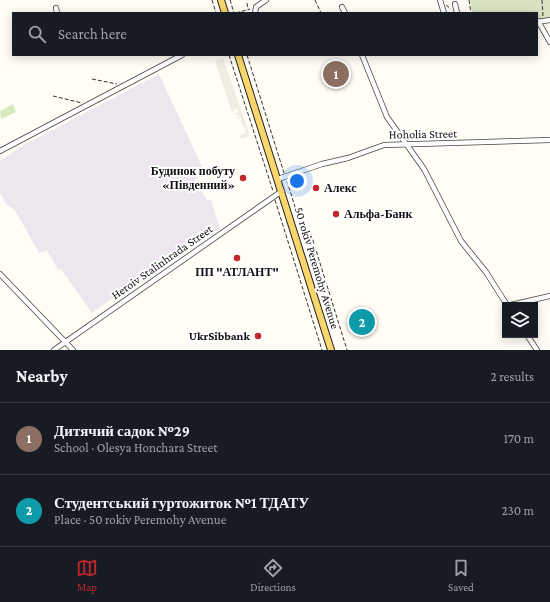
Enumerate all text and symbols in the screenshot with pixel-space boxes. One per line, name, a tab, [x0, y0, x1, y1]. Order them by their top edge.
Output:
search box	[12, 12, 538, 56]
icon: search	[26, 23, 48, 45]
text: Search here	[58, 26, 127, 42]
pin: 1	[323, 59, 349, 89]
street label: Hoholia Street	[389, 126, 458, 142]
place label: Будинок побуту «Південний»	[151, 164, 235, 192]
your location	[287, 171, 307, 191]
marker: Будинок побуту «Південний»	[238, 173, 248, 183]
place label: Алекс	[324, 181, 357, 195]
marker: Алекс	[311, 183, 321, 193]
street label: 50 rokiv Peremohy Avenue	[292, 205, 342, 331]
place label: Альфа-Банк	[344, 207, 412, 221]
marker: Альфа-Банк	[331, 209, 341, 219]
street label: Heroiv Stalinhrada Street	[109, 221, 216, 302]
marker: ПП "АТЛАНТ"	[232, 253, 242, 263]
place label: ПП "АТЛАНТ"	[195, 265, 279, 279]
map controls	[502, 302, 538, 338]
button: layers	[502, 302, 538, 338]
pin: 2	[349, 307, 375, 337]
place label: UkrSibbank	[189, 329, 250, 343]
marker: UkrSibbank	[253, 331, 263, 341]
text: Nearby	[16, 367, 68, 386]
text: 2 results	[491, 369, 534, 384]
text: Дитячий садок №29	[54, 423, 190, 439]
text: 1	[27, 431, 31, 446]
text: 170 m	[504, 431, 534, 446]
text: School · Olesya Honchara Street	[54, 440, 218, 455]
text: Студентський гуртожиток №1 ТДАТУ	[54, 495, 309, 511]
text: 2	[26, 503, 32, 518]
text: 230 m	[501, 503, 534, 518]
text: Place · 50 rokiv Peremohy Avenue	[54, 512, 226, 527]
tab: Map	[76, 557, 98, 593]
tab: Directions	[250, 557, 296, 593]
tab: Saved	[448, 557, 474, 593]

